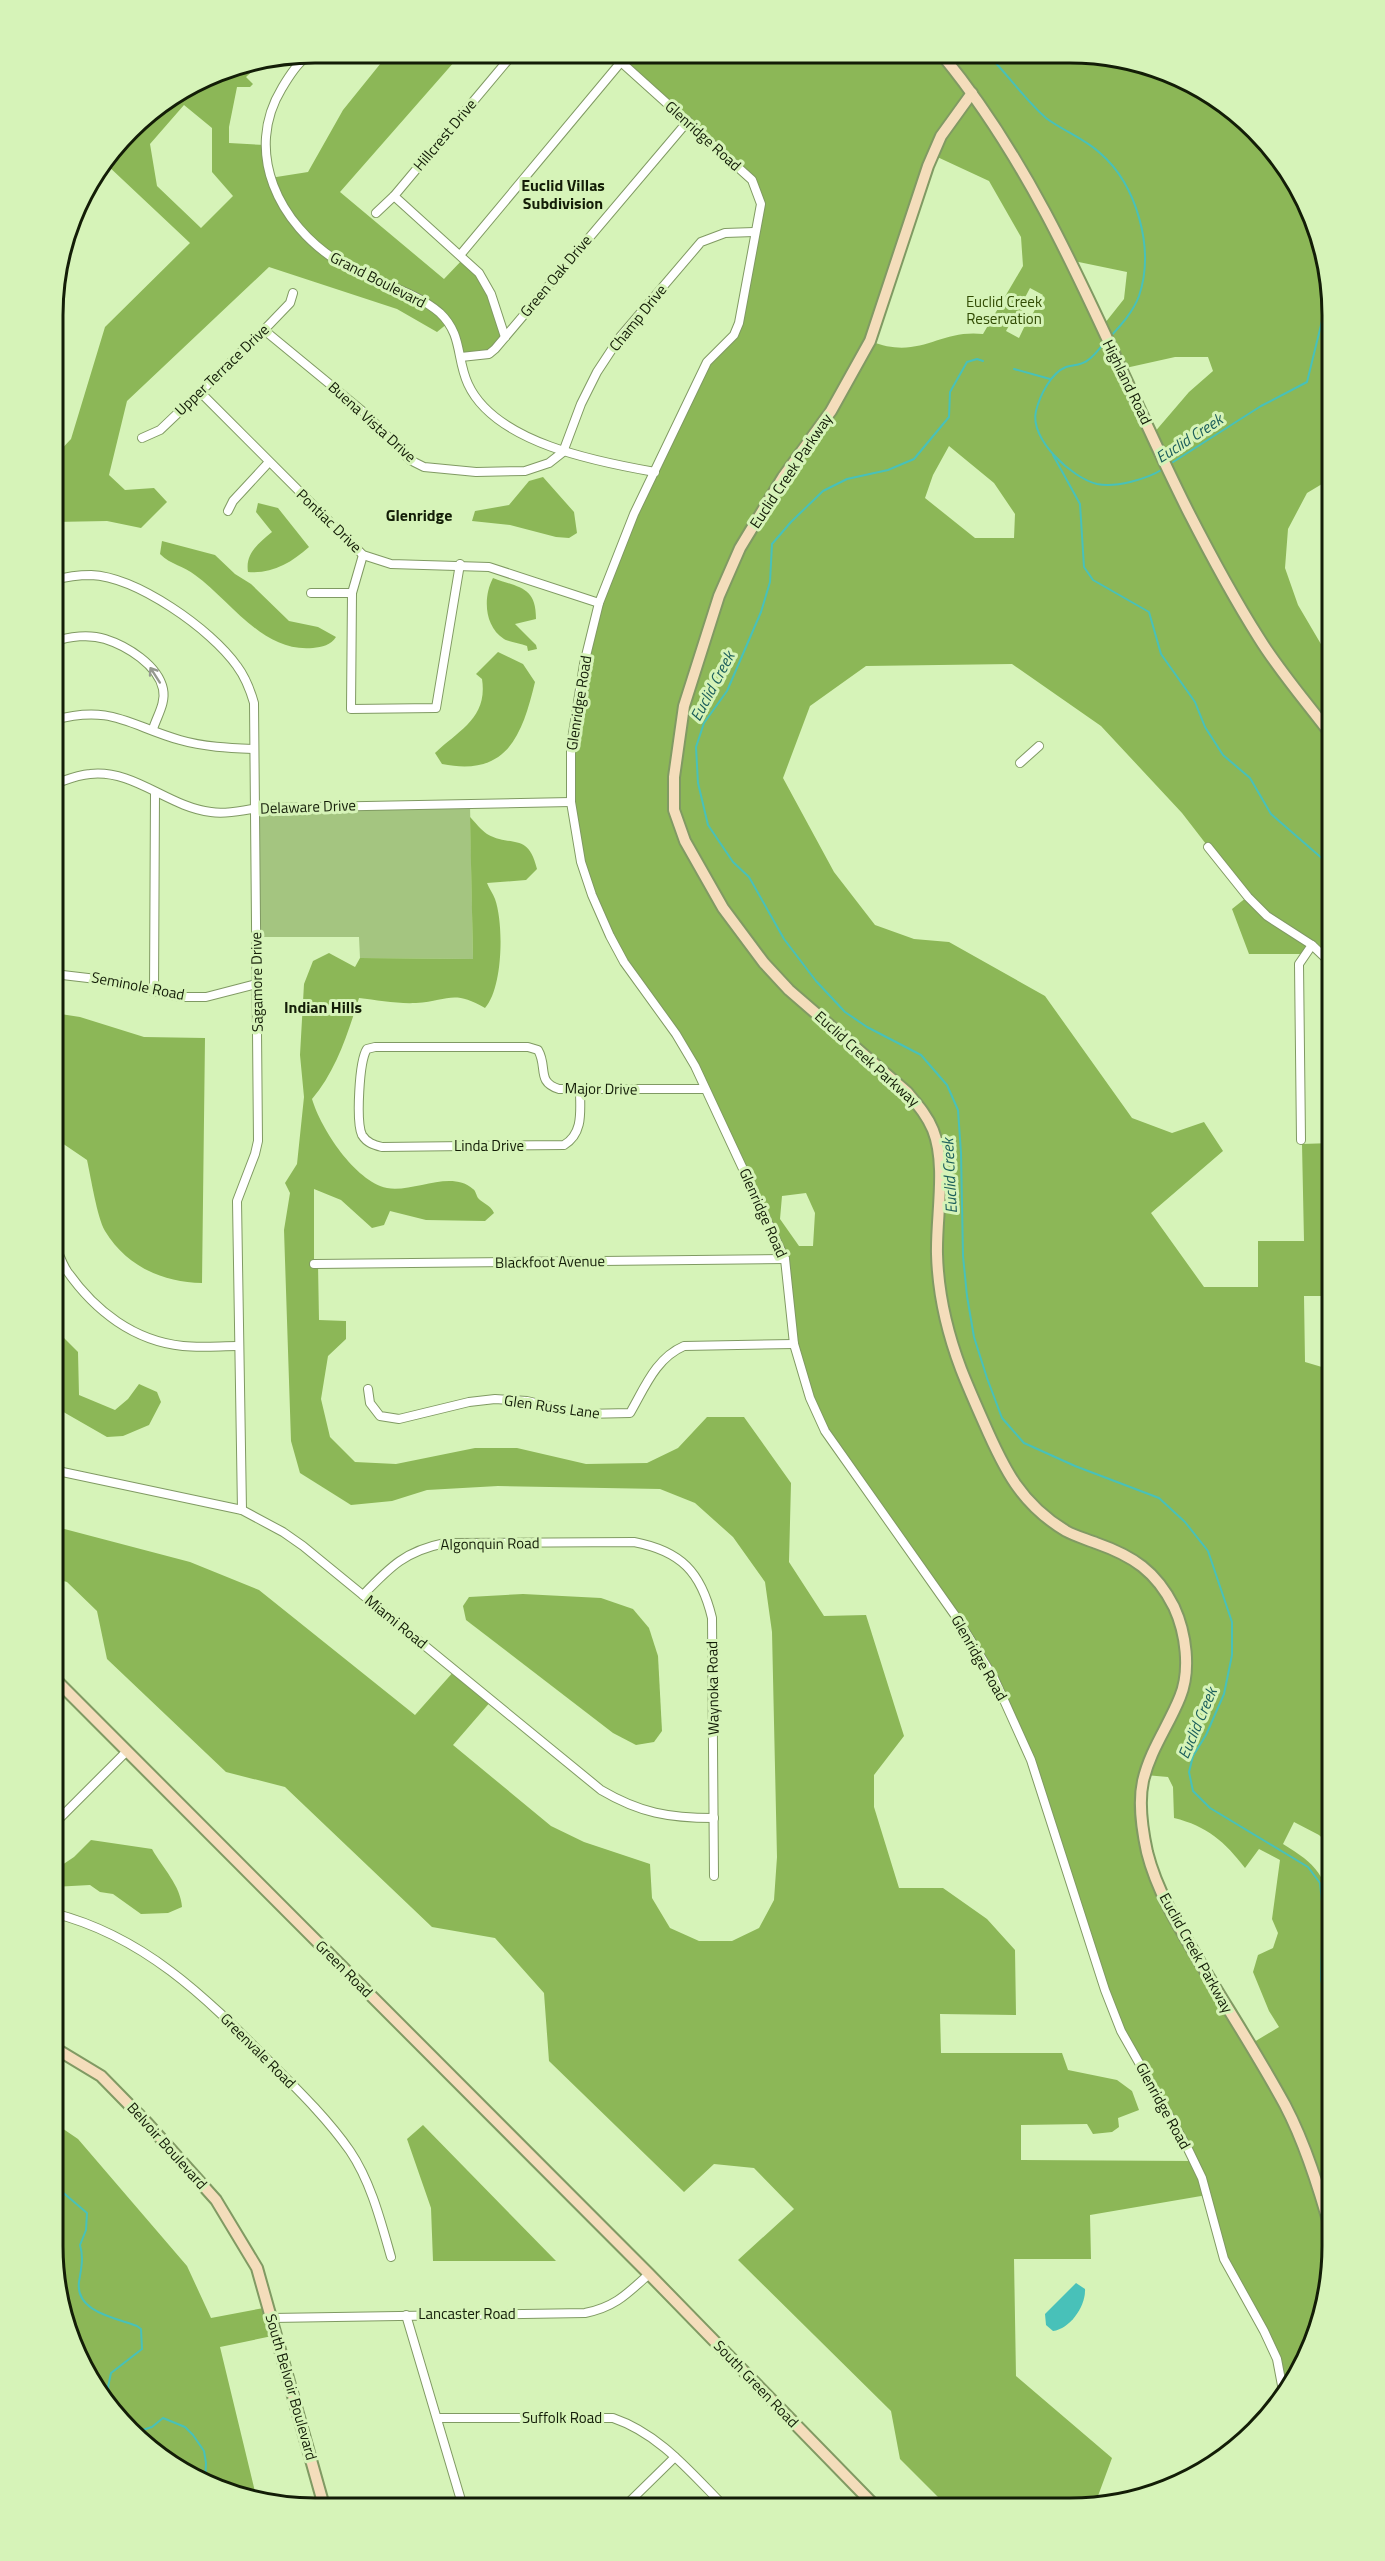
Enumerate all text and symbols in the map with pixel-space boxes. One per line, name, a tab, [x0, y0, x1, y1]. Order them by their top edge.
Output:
street label: Hillcrest Drive	[408, 94, 482, 176]
street label: Glenridge Road	[660, 95, 747, 176]
district label: Euclid Villas Subdivision	[521, 173, 605, 215]
street label: Green Oak Drive	[514, 229, 597, 322]
street label: Grand Boulevard	[326, 246, 430, 314]
street label: Champ Drive	[603, 279, 672, 356]
park label: Euclid Creek Reservation	[966, 290, 1042, 330]
street label: Upper Terrace Drive	[169, 318, 274, 421]
street label: Highland Road	[1097, 335, 1158, 428]
street label: Buena Vista Drive	[323, 376, 421, 467]
water label: Euclid Creek	[1151, 406, 1229, 469]
street label: Euclid Creek Parkway	[744, 409, 838, 533]
street label: Pontiac Drive	[291, 483, 367, 558]
district label: Glenridge	[386, 503, 452, 527]
water label: Euclid Creek	[684, 645, 741, 725]
street label: Glenridge Road	[560, 654, 597, 752]
one-way arrow	[149, 666, 162, 683]
street label: Delaware Drive	[260, 793, 356, 820]
street label: Sagamore Drive	[244, 932, 269, 1032]
street label: Seminole Road	[90, 965, 187, 1006]
district label: Indian Hills	[284, 995, 362, 1019]
street label: Euclid Creek Parkway	[810, 1005, 925, 1112]
street label: Major Drive	[565, 1076, 638, 1101]
street label: Linda Drive	[454, 1134, 524, 1157]
water label: Euclid Creek	[935, 1136, 963, 1214]
street label: Glenridge Road	[733, 1164, 793, 1261]
street label: Blackfoot Avenue	[495, 1249, 605, 1274]
street label: Glen Russ Lane	[503, 1388, 601, 1425]
street label: Algonquin Road	[440, 1531, 540, 1556]
street label: Miami Road	[360, 1589, 433, 1654]
street label: Glenridge Road	[946, 1611, 1013, 1705]
street label: Waynoka Road	[700, 1641, 725, 1735]
water label: Euclid Creek	[1171, 1682, 1224, 1762]
street label: Euclid Creek Parkway	[1154, 1888, 1239, 2017]
street label: Green Road	[310, 1935, 378, 2003]
street label: Greenvale Road	[215, 2008, 301, 2094]
street label: Glenridge Road	[1130, 2058, 1197, 2153]
street label: Belvoir Boulevard	[122, 2097, 213, 2194]
street label: Lancaster Road	[418, 2302, 516, 2325]
street label: South Belvoir Boulevard	[260, 2311, 323, 2463]
street label: South Green Road	[709, 2335, 804, 2433]
street label: Suffolk Road	[522, 2406, 602, 2429]

